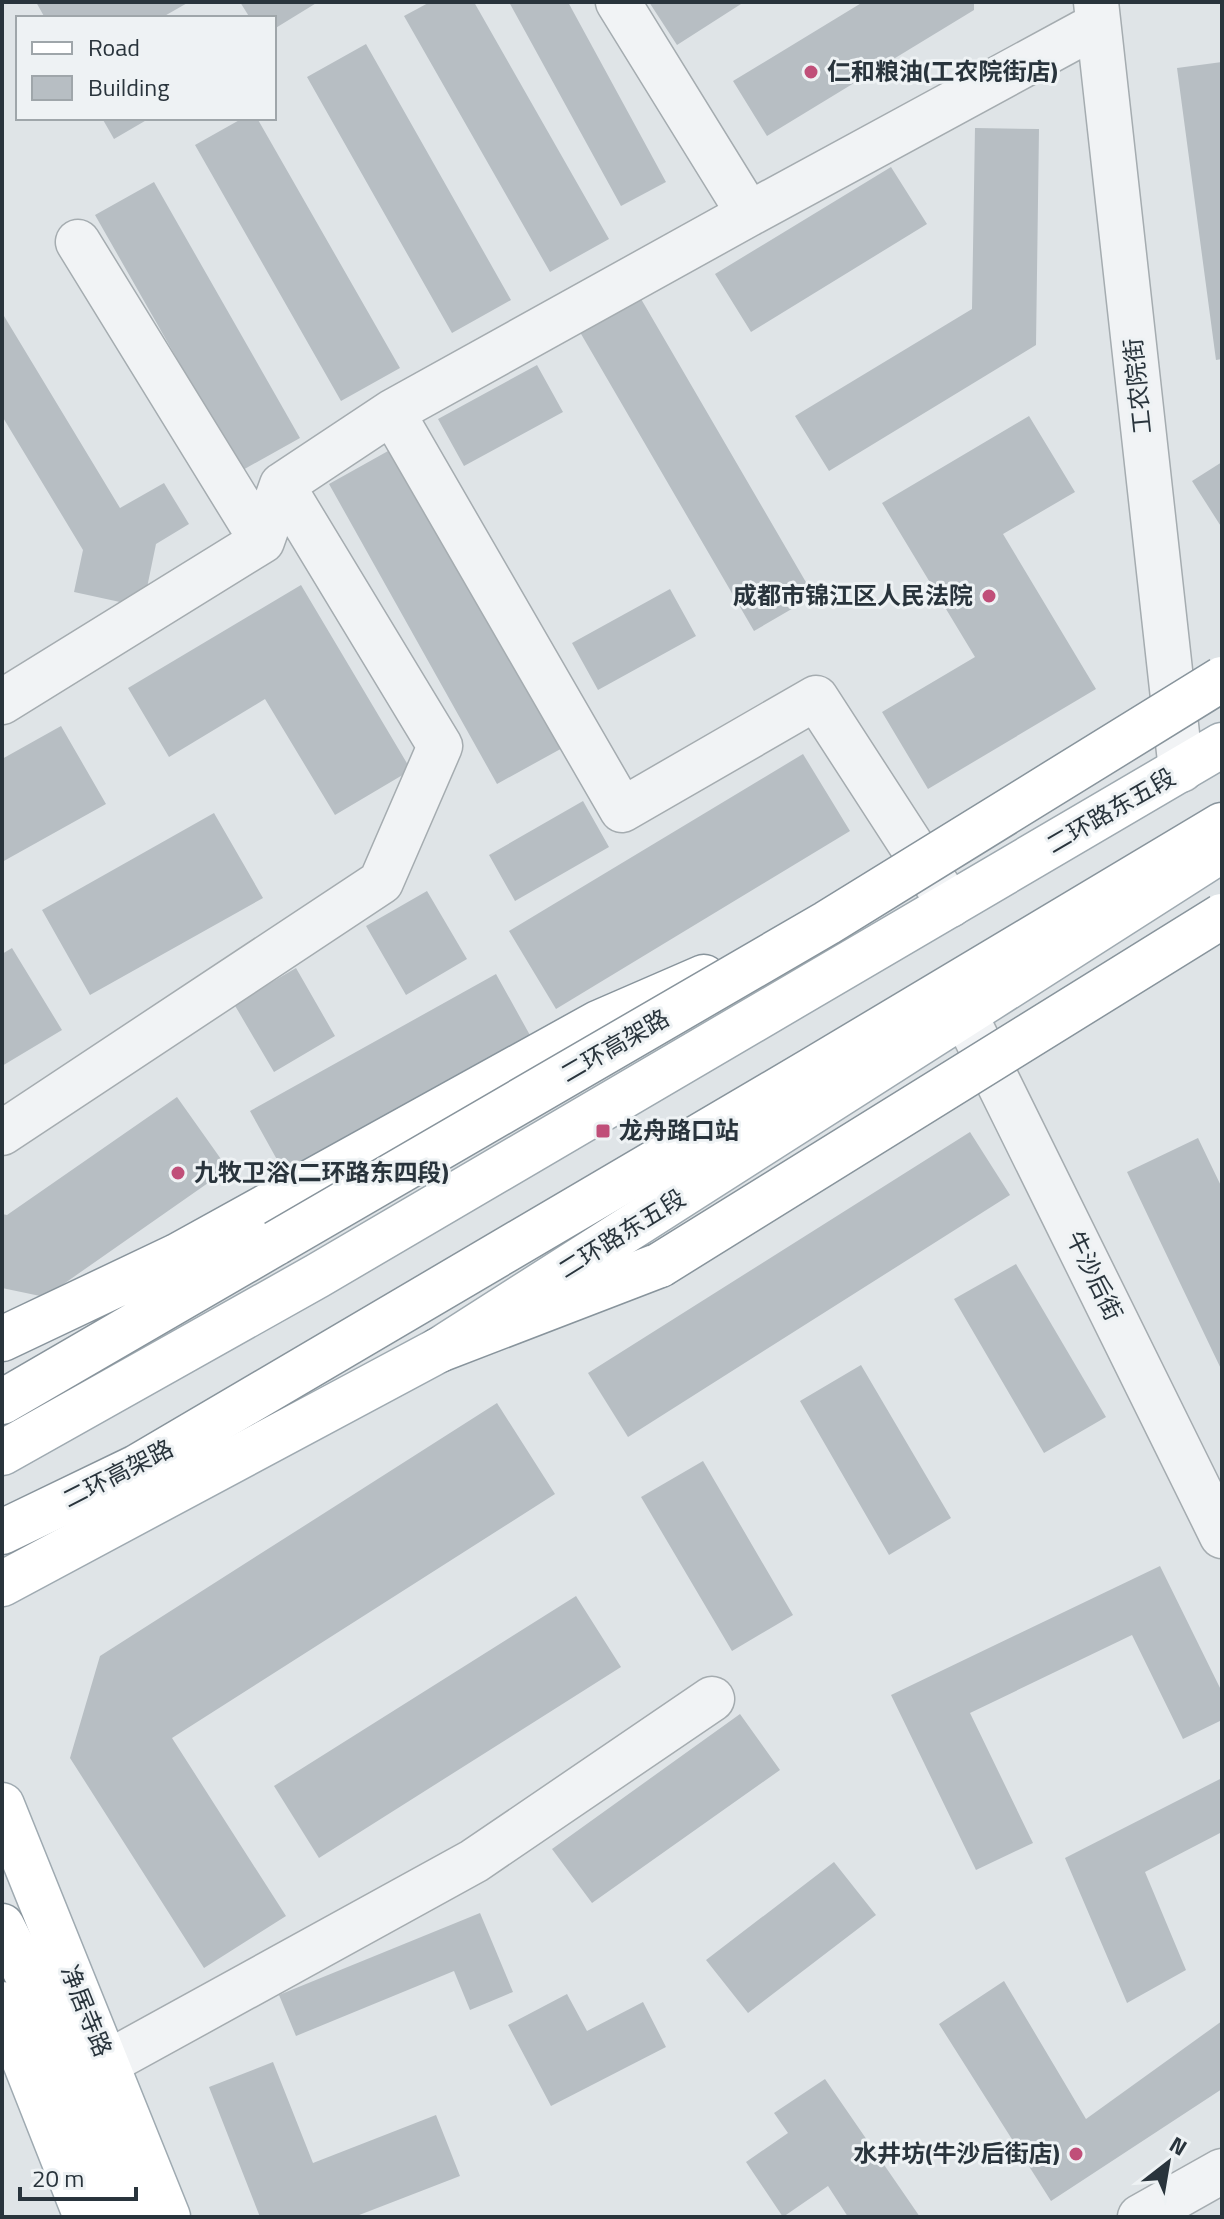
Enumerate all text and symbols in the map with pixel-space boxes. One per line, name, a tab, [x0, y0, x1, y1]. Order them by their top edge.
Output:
legend	[16, 16, 276, 120]
text: Road	[88, 29, 140, 65]
place label: 仁和粮油(工农院街店)	[827, 53, 1058, 89]
marker: 仁和粮油(工农院街店)	[802, 63, 820, 81]
text: Building	[88, 69, 170, 105]
street label: 工农院街	[1114, 336, 1160, 436]
place label: 成都市锦江区人民法院	[733, 577, 973, 613]
marker: 成都市锦江区人民法院	[980, 587, 998, 605]
street label: 二环路东五段	[1039, 759, 1182, 862]
street label: 二环高架路	[554, 1000, 675, 1091]
place label: 龙舟路口站	[619, 1112, 739, 1148]
marker: 龙舟路口站	[594, 1122, 612, 1140]
place label: 九牧卫浴(二环路东四段)	[194, 1154, 449, 1190]
marker: 九牧卫浴(二环路东四段)	[169, 1164, 187, 1182]
street label: 二环路东五段	[551, 1180, 692, 1287]
street label: 牛沙后街	[1058, 1225, 1132, 1327]
street label: 二环高架路	[56, 1430, 179, 1516]
street label: 净居寺路	[52, 1959, 122, 2062]
north arrow	[1128, 2123, 1208, 2203]
text: N	[1163, 2127, 1194, 2164]
place label: 水井坊(牛沙后街店)	[853, 2135, 1060, 2171]
marker: 水井坊(牛沙后街店)	[1067, 2145, 1085, 2163]
scale bar	[20, 2151, 136, 2201]
text: 20 m	[32, 2160, 84, 2196]

